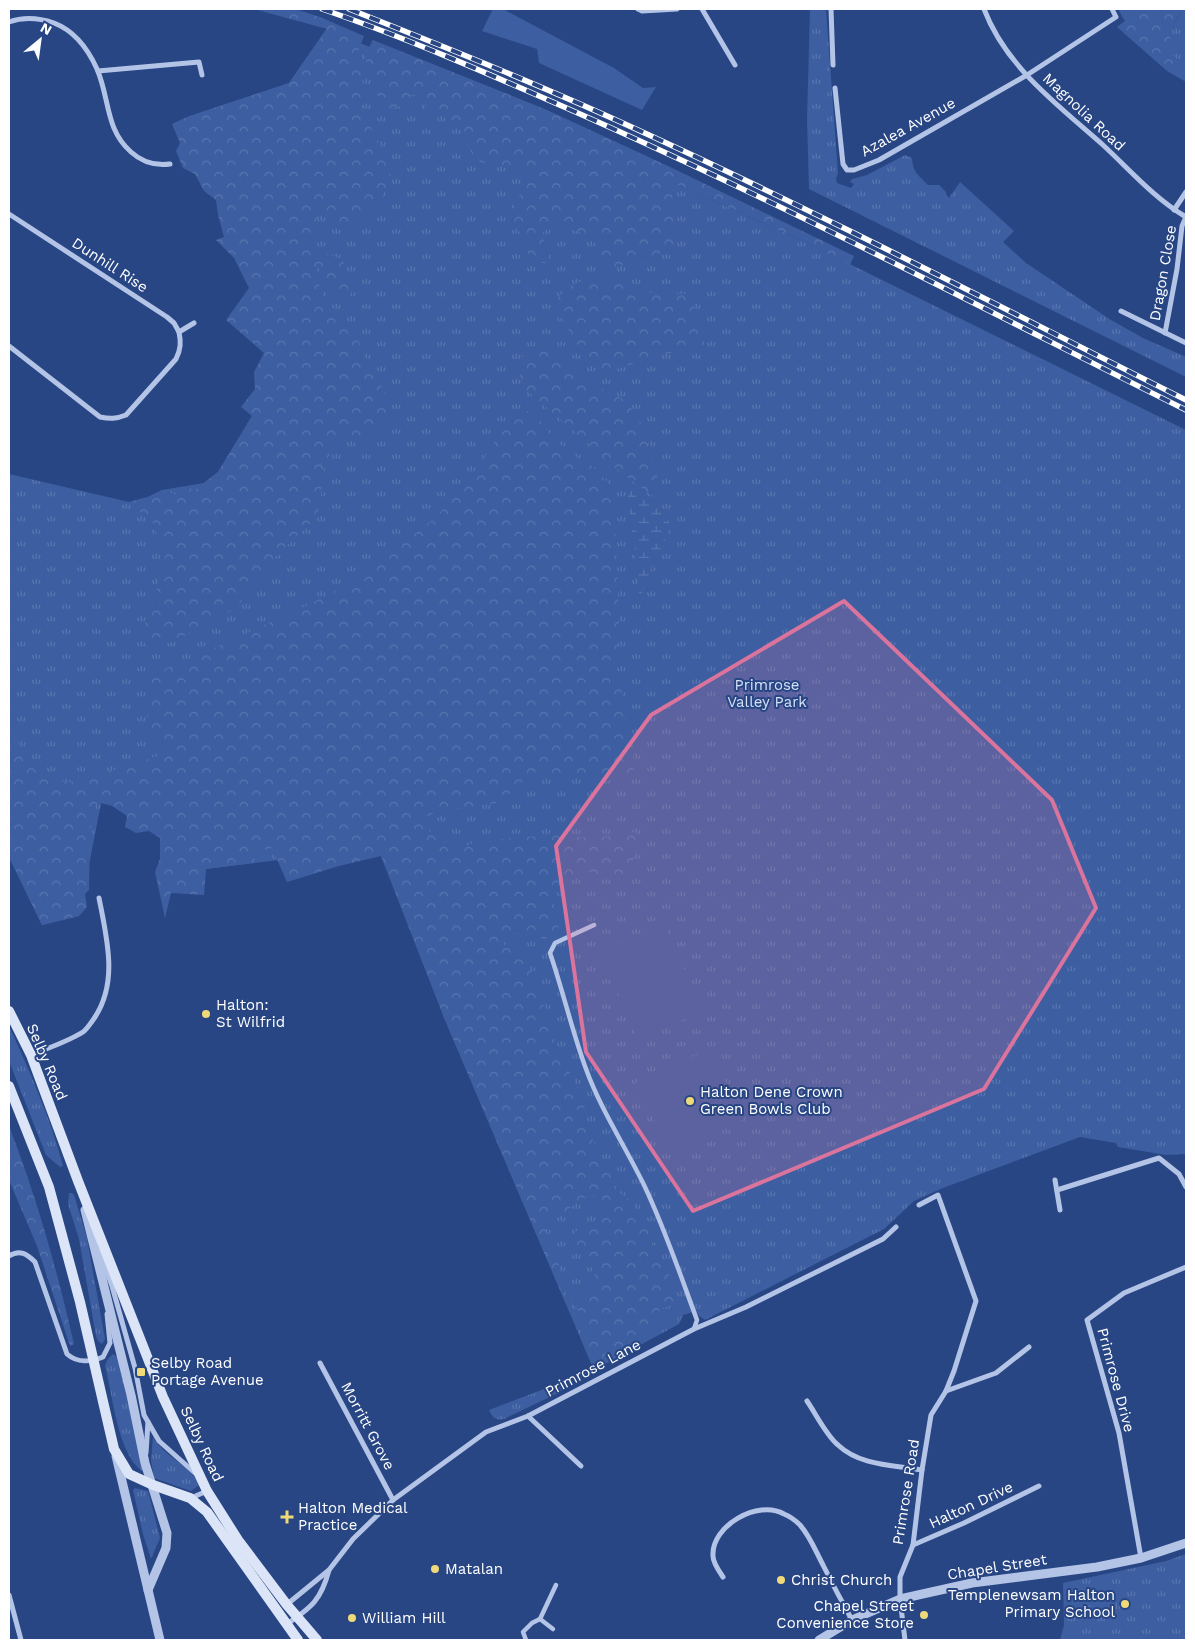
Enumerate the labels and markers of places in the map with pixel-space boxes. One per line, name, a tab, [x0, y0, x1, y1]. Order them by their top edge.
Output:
place label: Halton: St Wilfrid	[216, 996, 285, 1031]
marker: Halton: St Wilfrid	[200, 1008, 212, 1020]
place label: Halton Dene Crown Green Bowls Club	[700, 1083, 843, 1118]
marker: Halton Dene Crown Green Bowls Club	[684, 1095, 696, 1107]
place label: Selby Road Portage Avenue	[151, 1354, 264, 1389]
marker: Selby Road Portage Avenue	[135, 1366, 147, 1378]
place label: Halton Medical Practice	[298, 1499, 408, 1534]
marker: Halton Medical Practice	[280, 1510, 294, 1524]
place label: Matalan	[445, 1560, 503, 1578]
marker: Matalan	[429, 1563, 441, 1575]
place label: Christ Church	[791, 1571, 892, 1589]
marker: Christ Church	[775, 1574, 787, 1586]
place label: Templenewsam Halton Primary School	[948, 1586, 1115, 1621]
place label: Chapel Street Convenience Store	[776, 1597, 915, 1632]
marker: Templenewsam Halton Primary School	[1119, 1598, 1131, 1610]
place label: William Hill	[362, 1609, 446, 1627]
marker: Chapel Street Convenience Store	[918, 1609, 930, 1621]
marker: William Hill	[346, 1612, 358, 1624]

